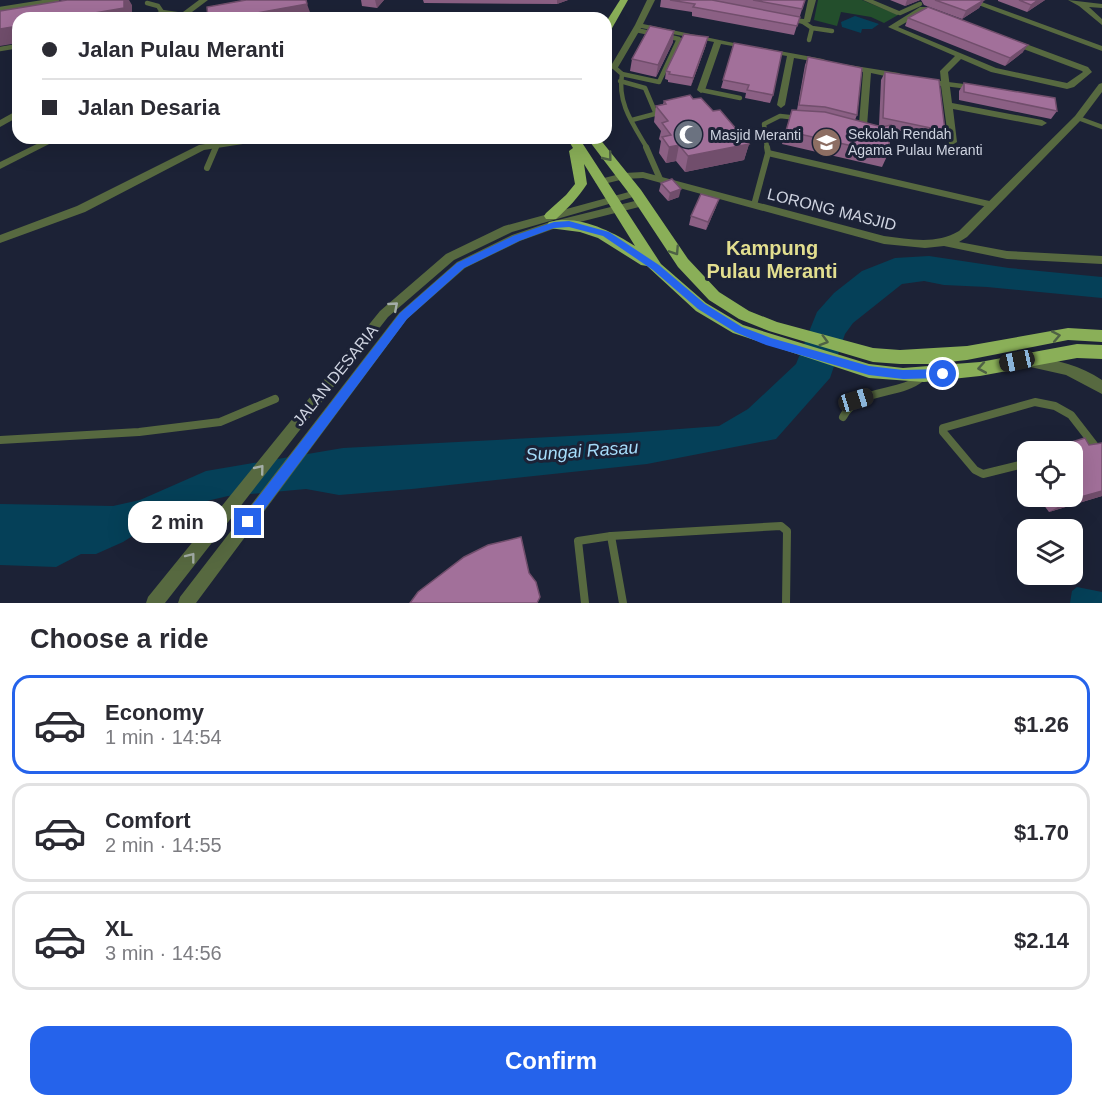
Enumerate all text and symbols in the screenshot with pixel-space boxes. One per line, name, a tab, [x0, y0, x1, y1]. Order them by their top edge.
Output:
text: Jalan Pulau Meranti	[78, 37, 285, 62]
text: Jalan Desaria	[78, 95, 220, 120]
mosque icon: Masjid Meranti	[673, 119, 705, 151]
school or university icon: Sekolah Rendah Agama Pulau Meranti	[811, 126, 843, 158]
place label: Sekolah Rendah Agama Pulau Meranti	[848, 126, 983, 158]
place label: Masjid Meranti	[710, 127, 801, 143]
one-way arrow	[601, 150, 612, 161]
street label: LORONG MASJID	[766, 185, 898, 234]
district label: Kampung Pulau Meranti	[706, 237, 838, 282]
one-way arrow	[667, 245, 678, 256]
one-way arrow	[387, 302, 397, 313]
street label: JALAN DESARIA	[290, 321, 381, 429]
one-way arrow	[1051, 330, 1061, 343]
one-way arrow	[818, 334, 829, 346]
car	[998, 348, 1036, 374]
route start	[929, 360, 956, 387]
one-way arrow	[978, 361, 988, 374]
car	[836, 386, 876, 414]
water label: Sungai Rasau	[525, 437, 639, 465]
map controls	[1017, 441, 1083, 585]
button: locate	[1017, 441, 1083, 507]
one-way arrow	[253, 464, 264, 475]
callout: 2 min	[128, 501, 227, 543]
route end	[234, 508, 261, 535]
text: 2 min	[151, 511, 204, 533]
button: layers	[1017, 519, 1083, 585]
one-way arrow	[183, 553, 194, 564]
text: Choose a ride	[30, 624, 209, 654]
icon: car	[33, 698, 87, 752]
text: Economy	[105, 700, 204, 725]
text: $1.26	[1014, 712, 1069, 737]
text: 1 min · 14:54	[105, 726, 222, 748]
icon: car	[33, 806, 87, 860]
text: Comfort	[105, 808, 191, 833]
text: $1.70	[1014, 820, 1069, 845]
text: 2 min · 14:55	[105, 834, 222, 856]
icon: car	[33, 914, 87, 968]
text: XL	[105, 916, 133, 941]
text: $2.14	[1014, 928, 1069, 953]
text: 3 min · 14:56	[105, 942, 222, 964]
button: Confirm	[30, 1026, 1072, 1095]

